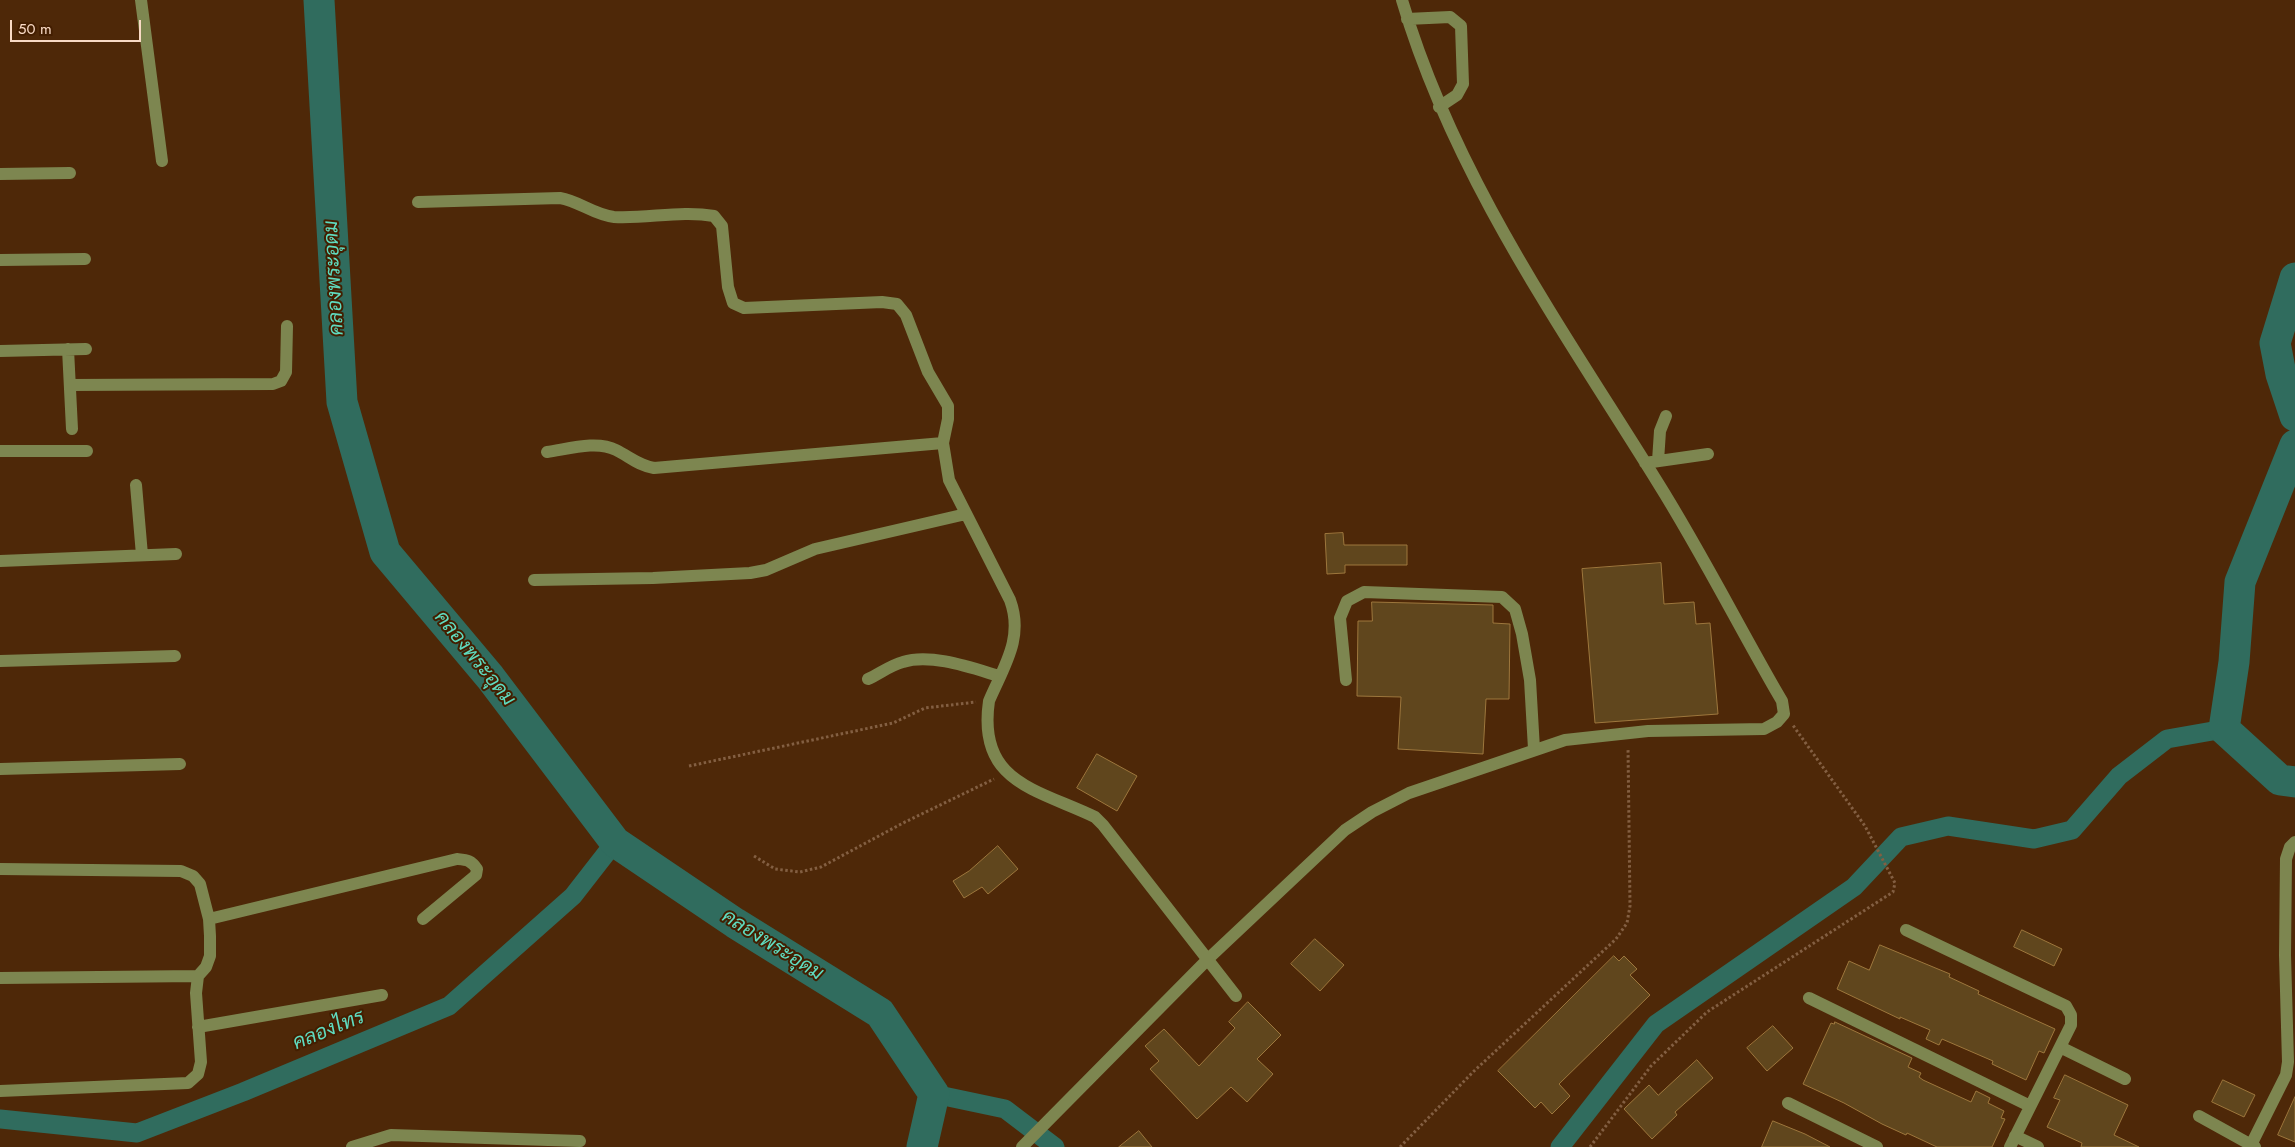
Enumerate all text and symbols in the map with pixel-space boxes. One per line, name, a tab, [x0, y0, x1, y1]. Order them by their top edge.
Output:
scale bar	[12, 10, 144, 42]
text: 50 m	[18, 18, 52, 40]
water label: คลองพระอุดม	[320, 220, 350, 336]
water label: คลองพระอุดม	[428, 607, 520, 711]
water label: คลองพระอุดม	[717, 905, 827, 987]
water label: คลองไทร	[290, 1006, 368, 1056]

